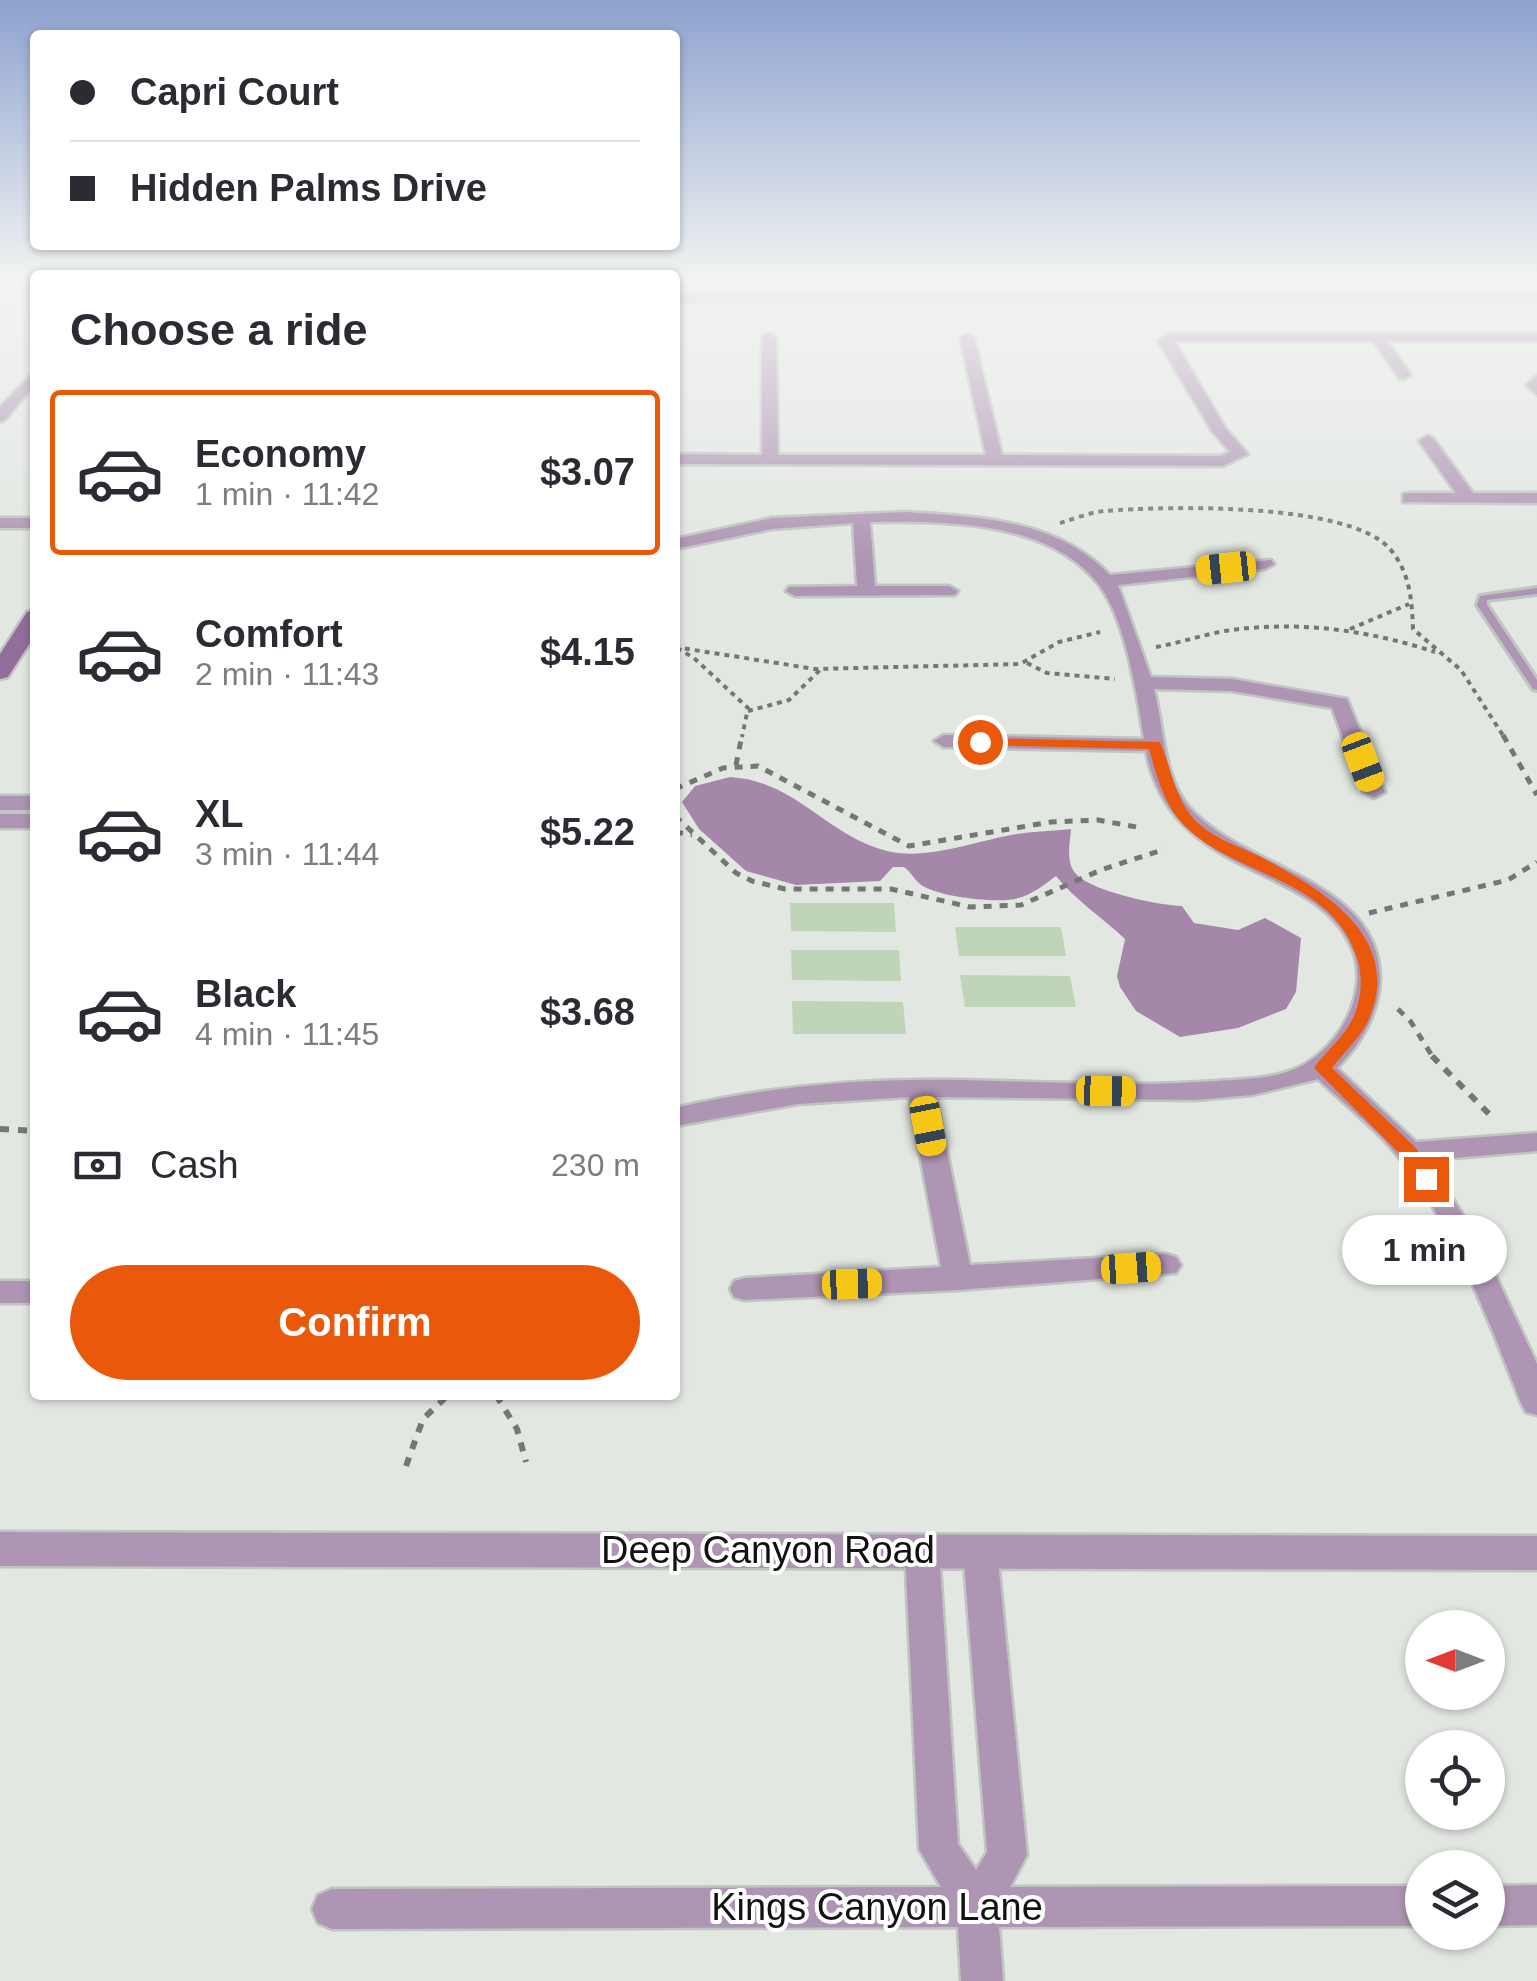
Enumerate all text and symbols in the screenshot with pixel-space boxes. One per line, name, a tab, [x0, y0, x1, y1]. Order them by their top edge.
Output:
text: Capri Court	[130, 71, 339, 113]
text: Hidden Palms Drive	[130, 167, 487, 209]
text: Choose a ride	[70, 304, 368, 355]
icon: car	[75, 428, 165, 518]
text: Economy	[195, 433, 366, 475]
text: $3.07	[540, 451, 635, 493]
text: 1 min · 11:42	[195, 476, 379, 512]
car	[1195, 550, 1257, 586]
icon: car	[75, 608, 165, 698]
text: Comfort	[195, 613, 343, 655]
text: $4.15	[540, 631, 635, 673]
text: 2 min · 11:43	[195, 656, 379, 692]
route start	[958, 720, 1003, 765]
car	[1338, 729, 1388, 795]
icon: car	[75, 788, 165, 878]
text: XL	[195, 793, 244, 835]
text: $5.22	[540, 811, 635, 853]
text: 3 min · 11:44	[195, 836, 379, 872]
icon: car	[75, 968, 165, 1058]
text: Black	[195, 973, 296, 1015]
text: $3.68	[540, 991, 635, 1033]
text: 4 min · 11:45	[195, 1016, 379, 1052]
car	[1076, 1075, 1136, 1107]
car	[908, 1094, 948, 1158]
icon: cash	[70, 1138, 125, 1193]
text: Cash	[150, 1144, 239, 1186]
text: 230 m	[551, 1147, 640, 1183]
route end	[1404, 1157, 1449, 1202]
callout: 1 min	[1344, 1214, 1508, 1284]
text: 1 min	[1383, 1232, 1466, 1268]
car	[1100, 1251, 1162, 1285]
button: Confirm	[70, 1265, 640, 1380]
car	[821, 1268, 883, 1300]
street label: Deep Canyon Road	[601, 1529, 935, 1571]
north arrow	[1405, 1610, 1505, 1710]
map controls	[1405, 1610, 1505, 1950]
button: locate	[1405, 1730, 1505, 1830]
button: layers	[1405, 1850, 1505, 1950]
street label: Kings Canyon Lane	[711, 1886, 1043, 1928]

